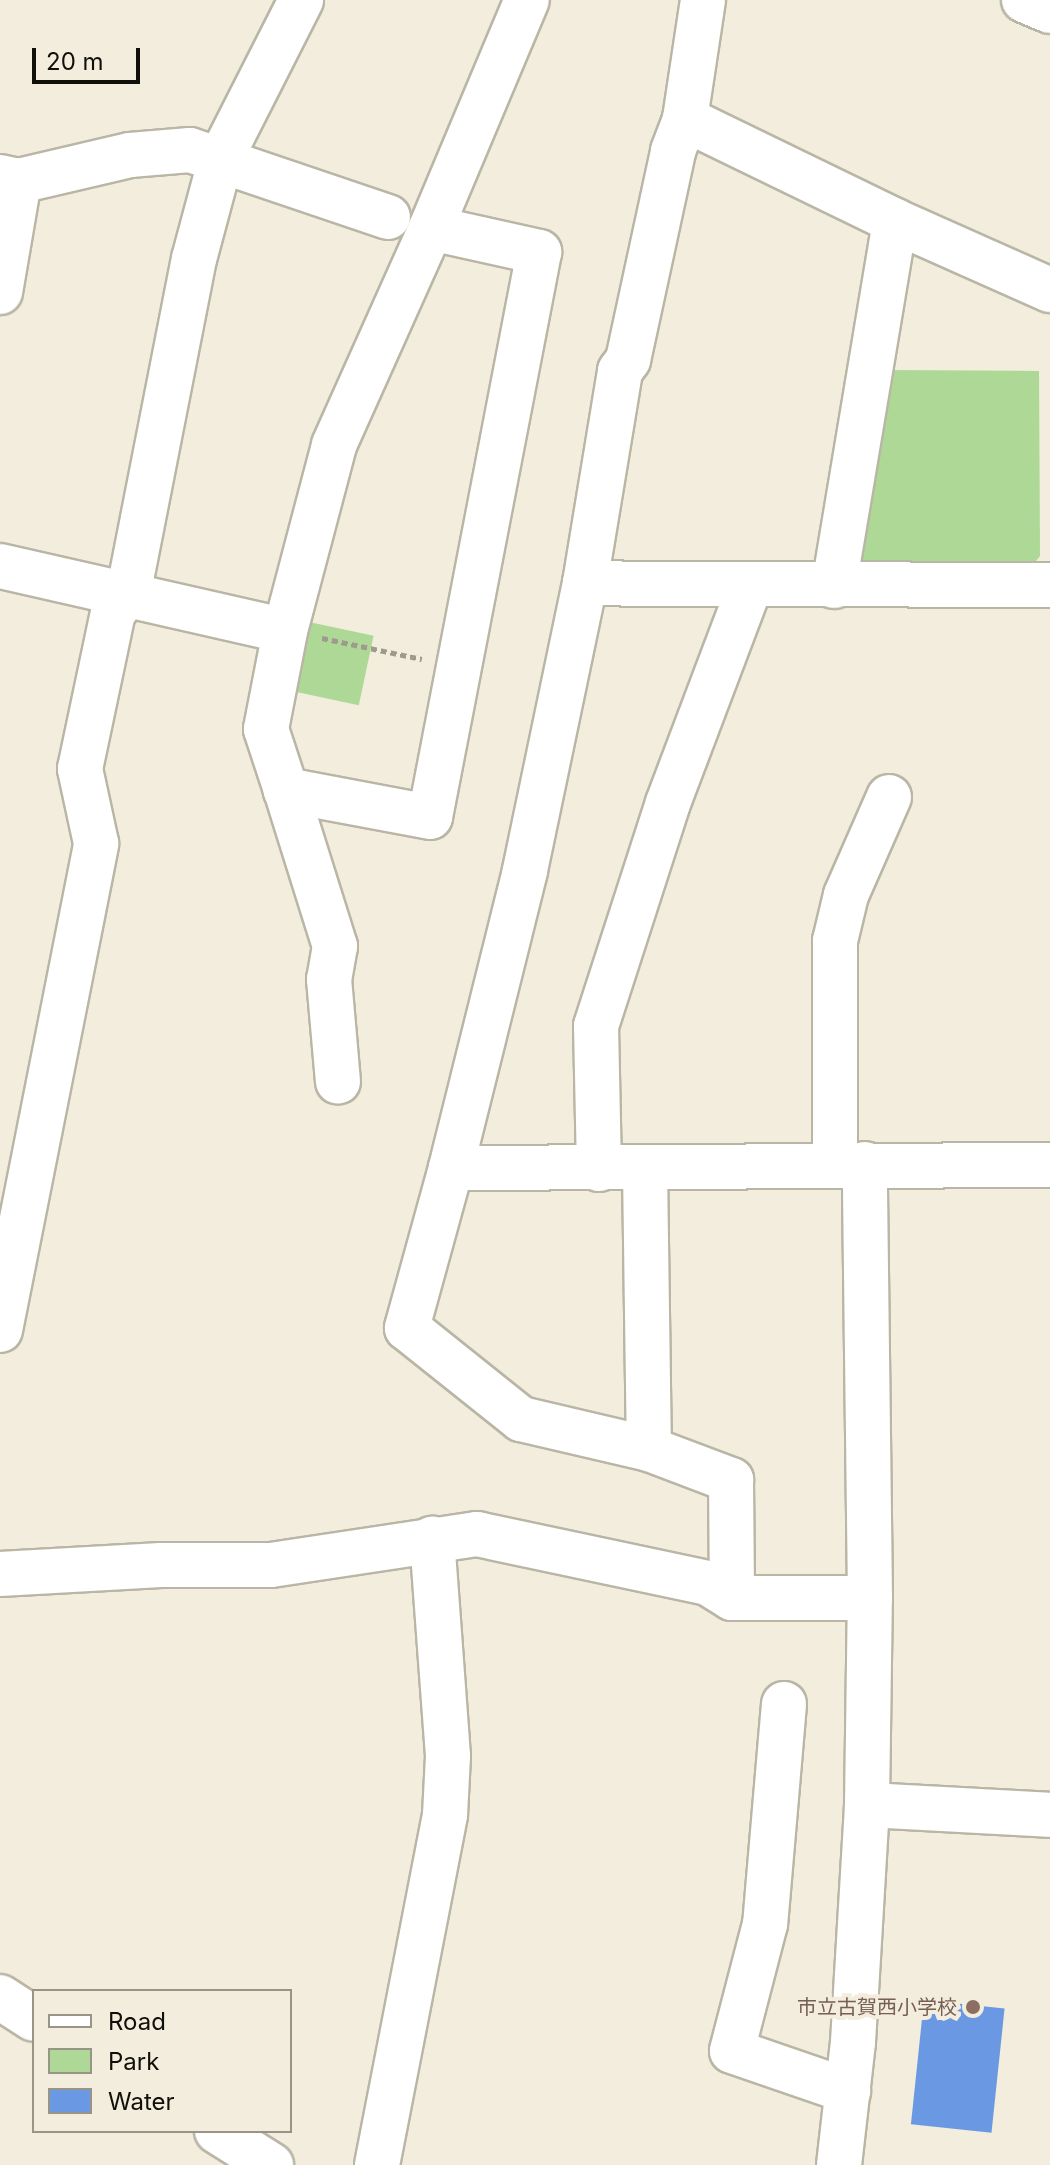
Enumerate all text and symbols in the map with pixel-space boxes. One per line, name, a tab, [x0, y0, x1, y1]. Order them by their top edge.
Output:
scale bar	[36, 32, 144, 82]
text: 20 m	[46, 47, 104, 76]
legend	[32, 1989, 292, 2133]
place label: 市立古賀西小学校	[797, 1995, 957, 2019]
marker: 市立古賀西小学校	[964, 1998, 982, 2016]
text: Road	[108, 2007, 166, 2036]
text: Park	[108, 2047, 159, 2076]
text: Water	[108, 2087, 175, 2116]

